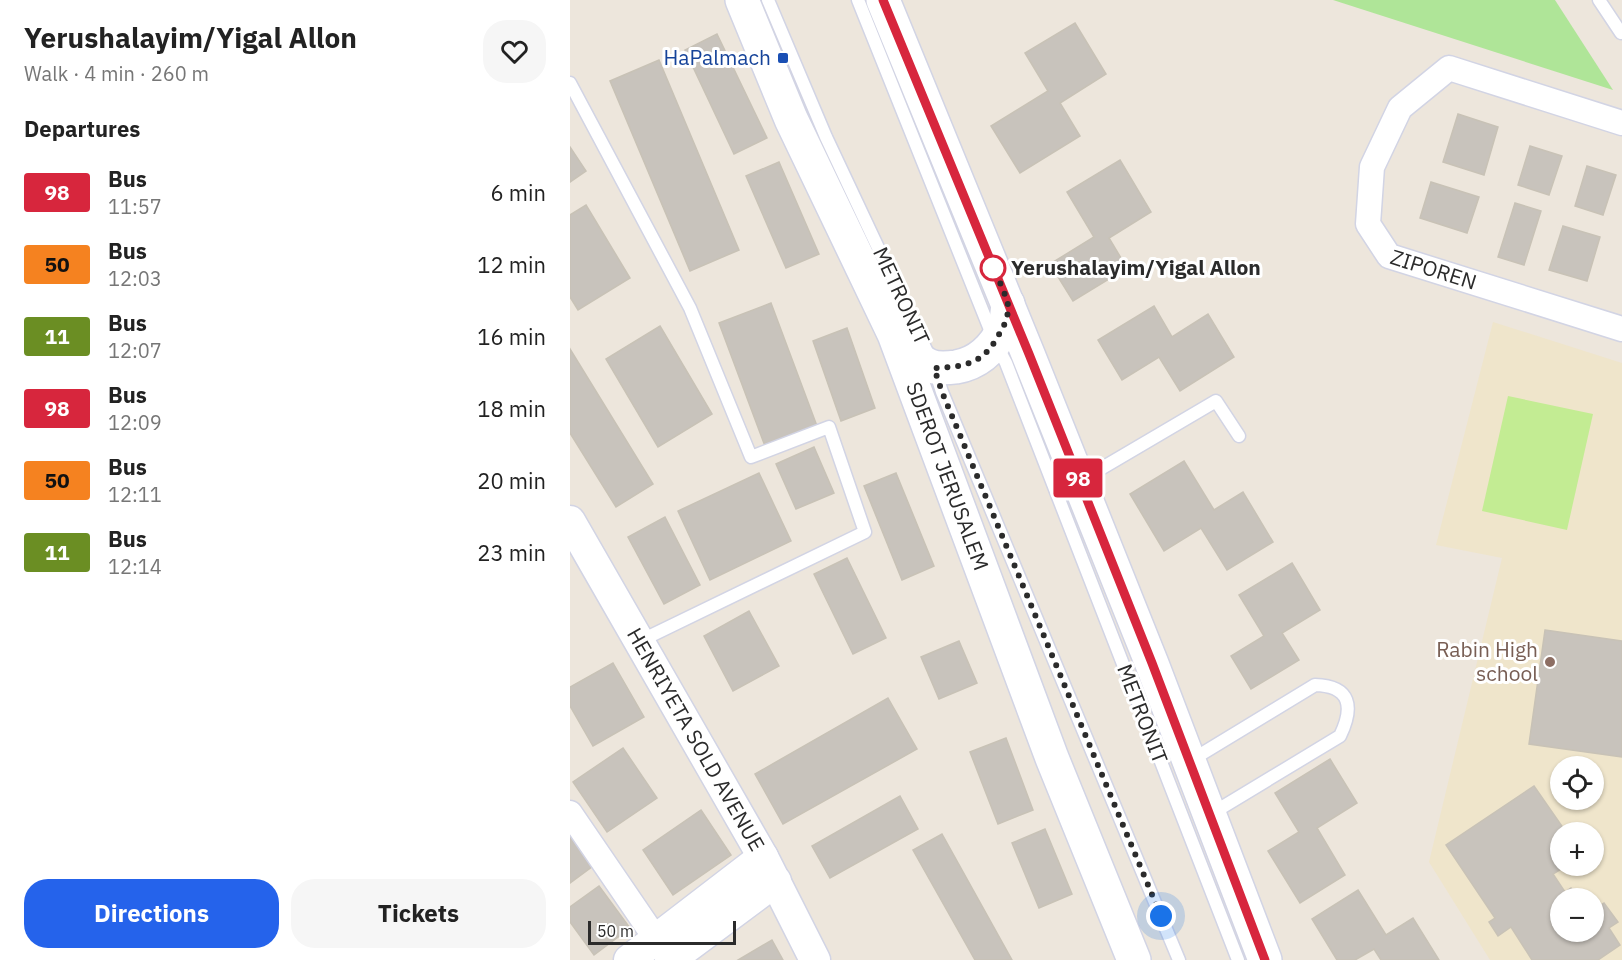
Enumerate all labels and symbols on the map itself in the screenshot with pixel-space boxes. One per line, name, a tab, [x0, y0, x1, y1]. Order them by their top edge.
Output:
place label: HaPalmach	[663, 43, 771, 71]
marker: HaPalmach	[776, 51, 790, 65]
street label: METRONIT	[867, 242, 937, 349]
street label: ZIPOREN	[1387, 242, 1480, 296]
place label: Yerushalayim/Yigal Allon	[1011, 253, 1261, 281]
marker: Yerushalayim/Yigal Allon	[980, 255, 1006, 281]
street label: SDEROT JERUSALEM	[900, 378, 996, 574]
line badge: 98	[1051, 458, 1105, 498]
street label: HENRIYETA SOLD AVENUE	[621, 622, 772, 856]
place label: Rabin High school	[1436, 635, 1538, 687]
marker: Rabin High school	[1543, 655, 1557, 669]
street label: METRONIT	[1111, 660, 1175, 767]
your location	[1146, 901, 1176, 931]
scale bar	[588, 918, 736, 946]

